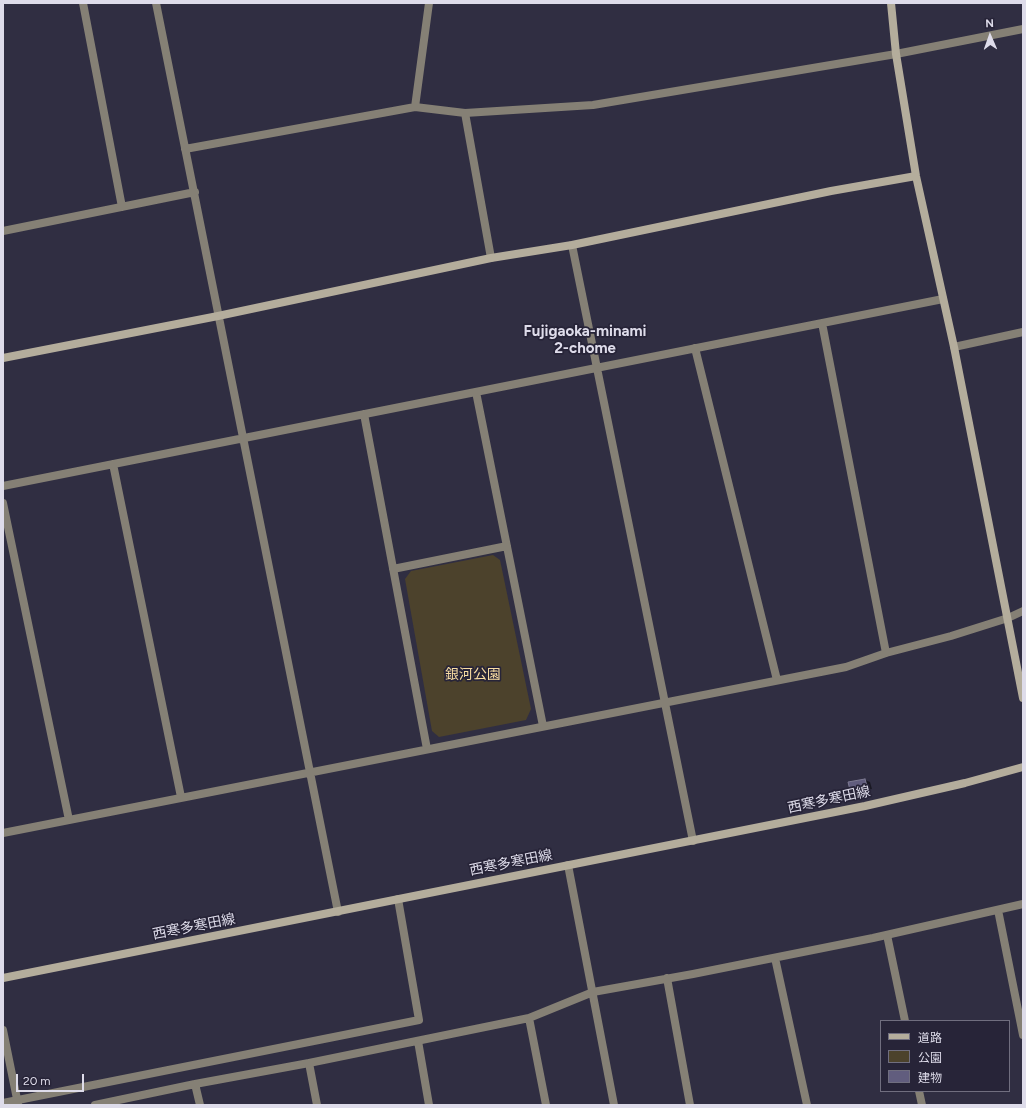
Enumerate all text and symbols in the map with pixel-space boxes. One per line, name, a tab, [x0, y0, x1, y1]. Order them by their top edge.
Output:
north arrow	[970, 16, 1010, 56]
text: N	[985, 17, 994, 30]
district label: Fujigaoka-minami 2-chome	[523, 323, 647, 358]
park label: 銀河公園	[445, 667, 501, 683]
street label: 西寒多寒田線	[786, 783, 872, 817]
street label: 西寒多寒田線	[468, 847, 554, 879]
street label: 西寒多寒田線	[151, 911, 237, 943]
legend	[880, 1020, 1010, 1092]
text: 道路	[918, 1031, 942, 1045]
text: 公園	[918, 1051, 942, 1065]
scale bar	[18, 1066, 86, 1092]
text: 建物	[918, 1071, 942, 1085]
text: 20 m	[23, 1074, 51, 1088]

